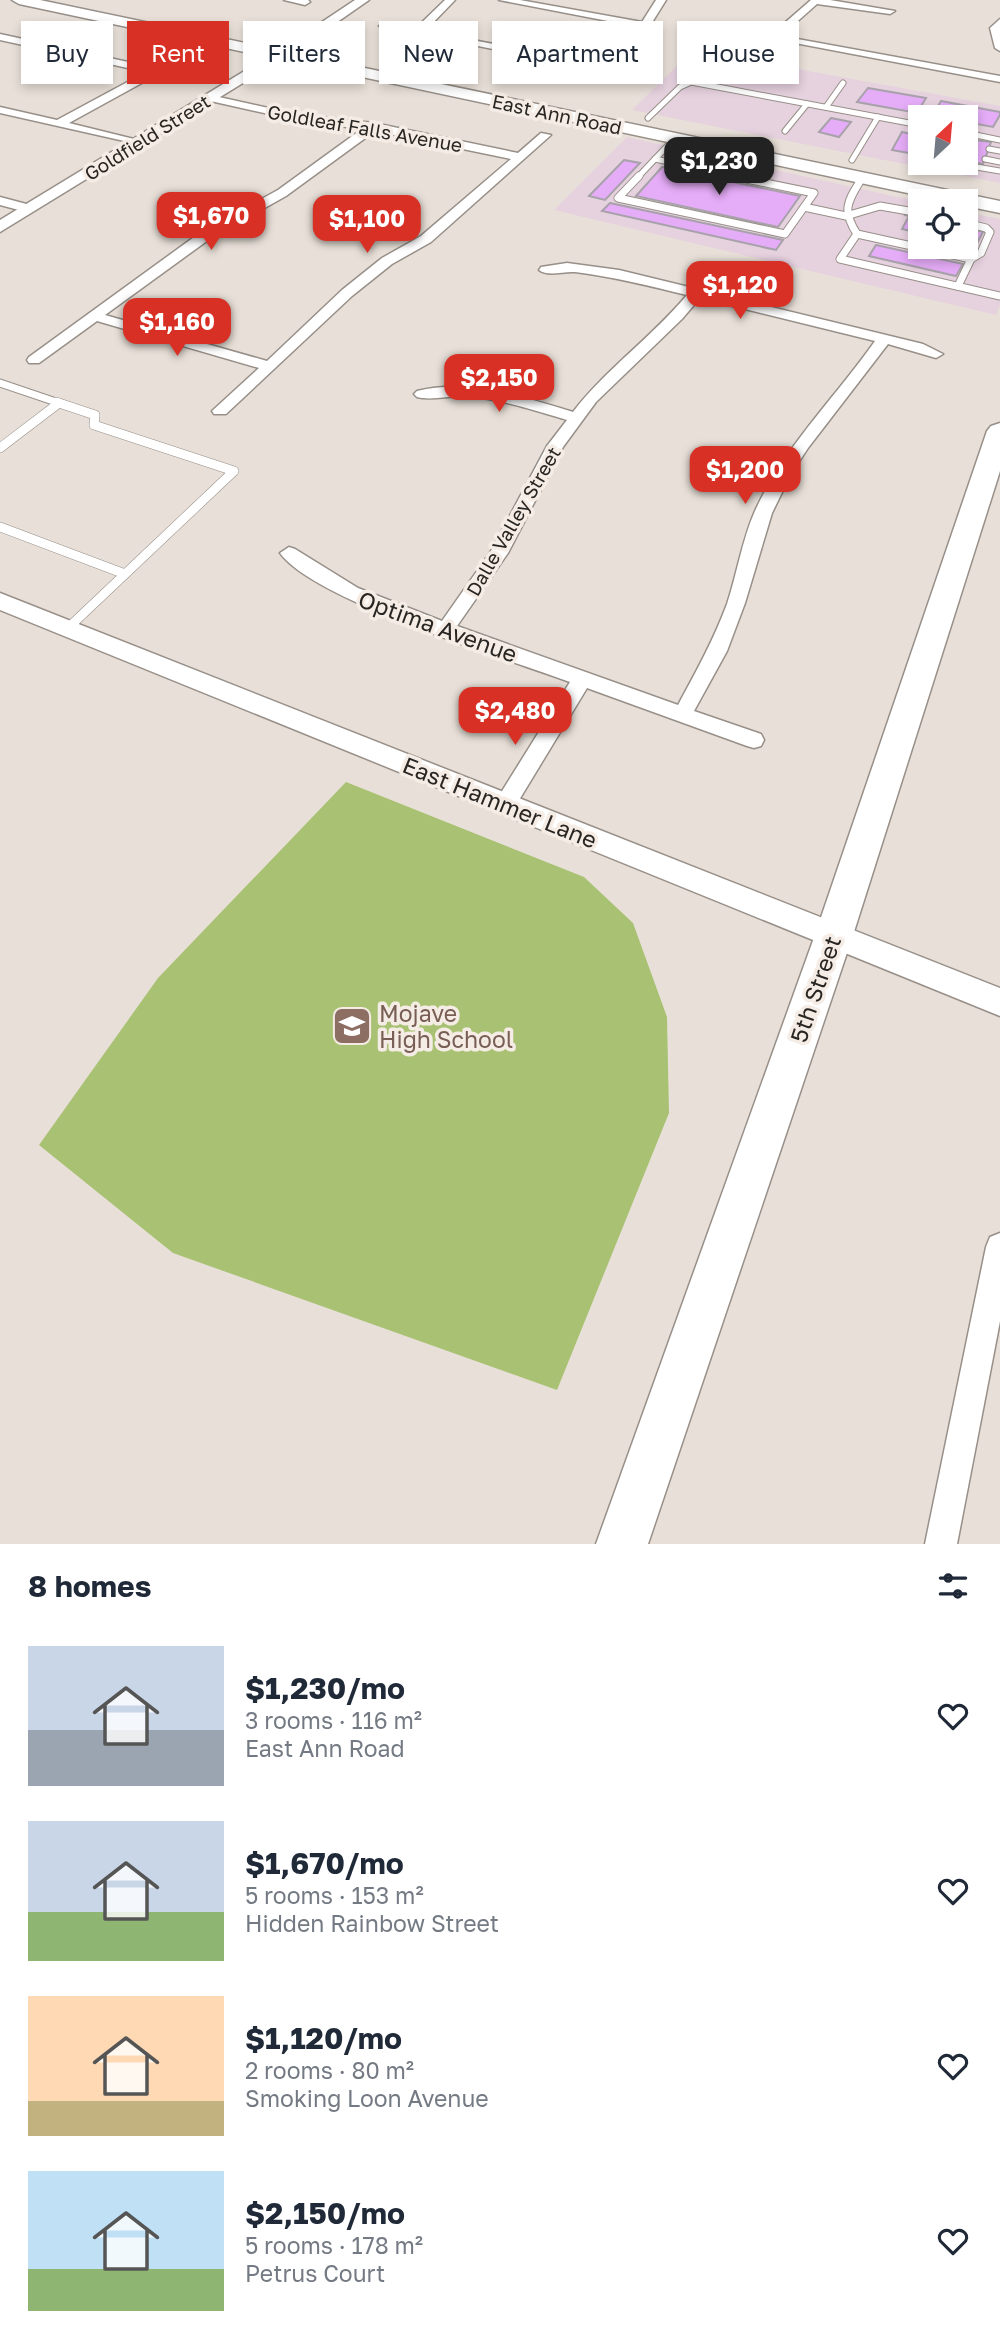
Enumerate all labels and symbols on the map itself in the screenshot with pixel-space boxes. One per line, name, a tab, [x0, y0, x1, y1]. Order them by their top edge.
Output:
street label: Goldfield Street	[80, 89, 214, 185]
street label: East Ann Road	[490, 89, 624, 139]
street label: Goldleaf Falls Avenue	[266, 100, 464, 156]
north arrow	[908, 105, 978, 175]
pin: $1,230	[662, 138, 776, 197]
pin: $1,670	[154, 192, 268, 252]
pin: $1,100	[310, 196, 424, 255]
pin: $1,120	[683, 262, 797, 321]
pin: $1,160	[120, 298, 234, 358]
pin: $2,150	[442, 354, 556, 414]
street label: Dalle Valley Street	[461, 442, 565, 600]
pin: $1,200	[688, 447, 802, 506]
street label: Optima Avenue	[355, 584, 521, 668]
pin: $2,480	[458, 688, 572, 747]
street label: East Hammer Lane	[399, 750, 601, 854]
street label: 5th Street	[784, 932, 846, 1046]
place label: Mojave High School	[379, 999, 513, 1053]
school or university icon: Mojave High School	[331, 1005, 373, 1047]

